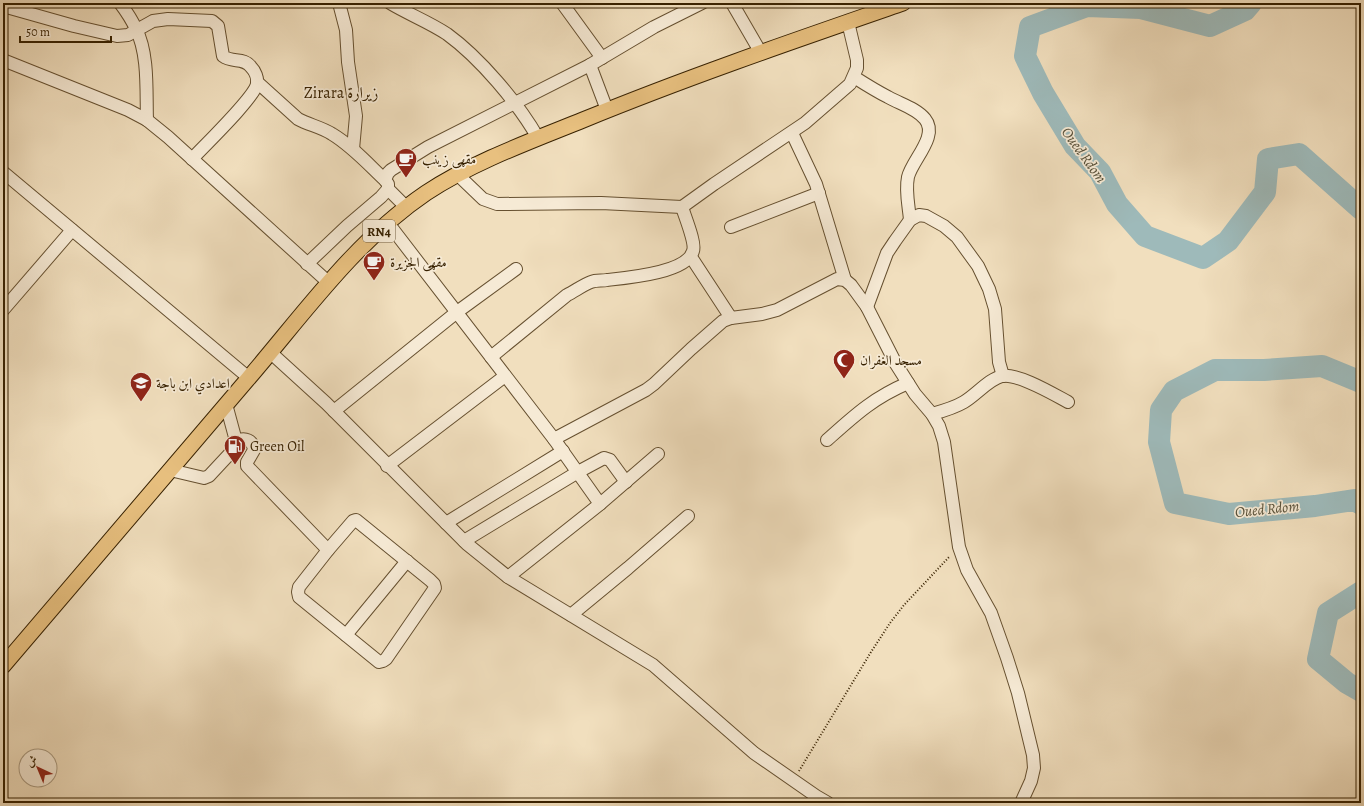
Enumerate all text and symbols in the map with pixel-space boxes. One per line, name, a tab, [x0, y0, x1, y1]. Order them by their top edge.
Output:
scale bar	[20, 18, 111, 44]
text: 50 m	[26, 24, 50, 40]
district label: Zirara زيرارة	[304, 82, 378, 104]
water label: Oued Rdom	[1057, 123, 1111, 187]
cafe icon: مقهى زينب	[393, 146, 419, 179]
place label: مقهى زينب	[422, 150, 476, 169]
road number: RN4	[363, 220, 395, 242]
cafe icon: مقهى الجزيرة	[361, 249, 387, 282]
place label: مقهى الجزيرة	[390, 253, 447, 272]
mosque icon: مسجد الغفران	[831, 347, 857, 380]
place label: مسجد الغفران	[860, 351, 922, 370]
school or university icon: اعدادي ابن باجة	[128, 370, 154, 403]
place label: اعدادي ابن باجة	[156, 374, 230, 395]
fuel station icon: Green Oil	[222, 433, 248, 466]
place label: Green Oil	[250, 437, 305, 456]
water label: Oued Rdom	[1234, 496, 1300, 522]
north arrow	[18, 748, 58, 788]
text: ش	[22, 752, 41, 770]

